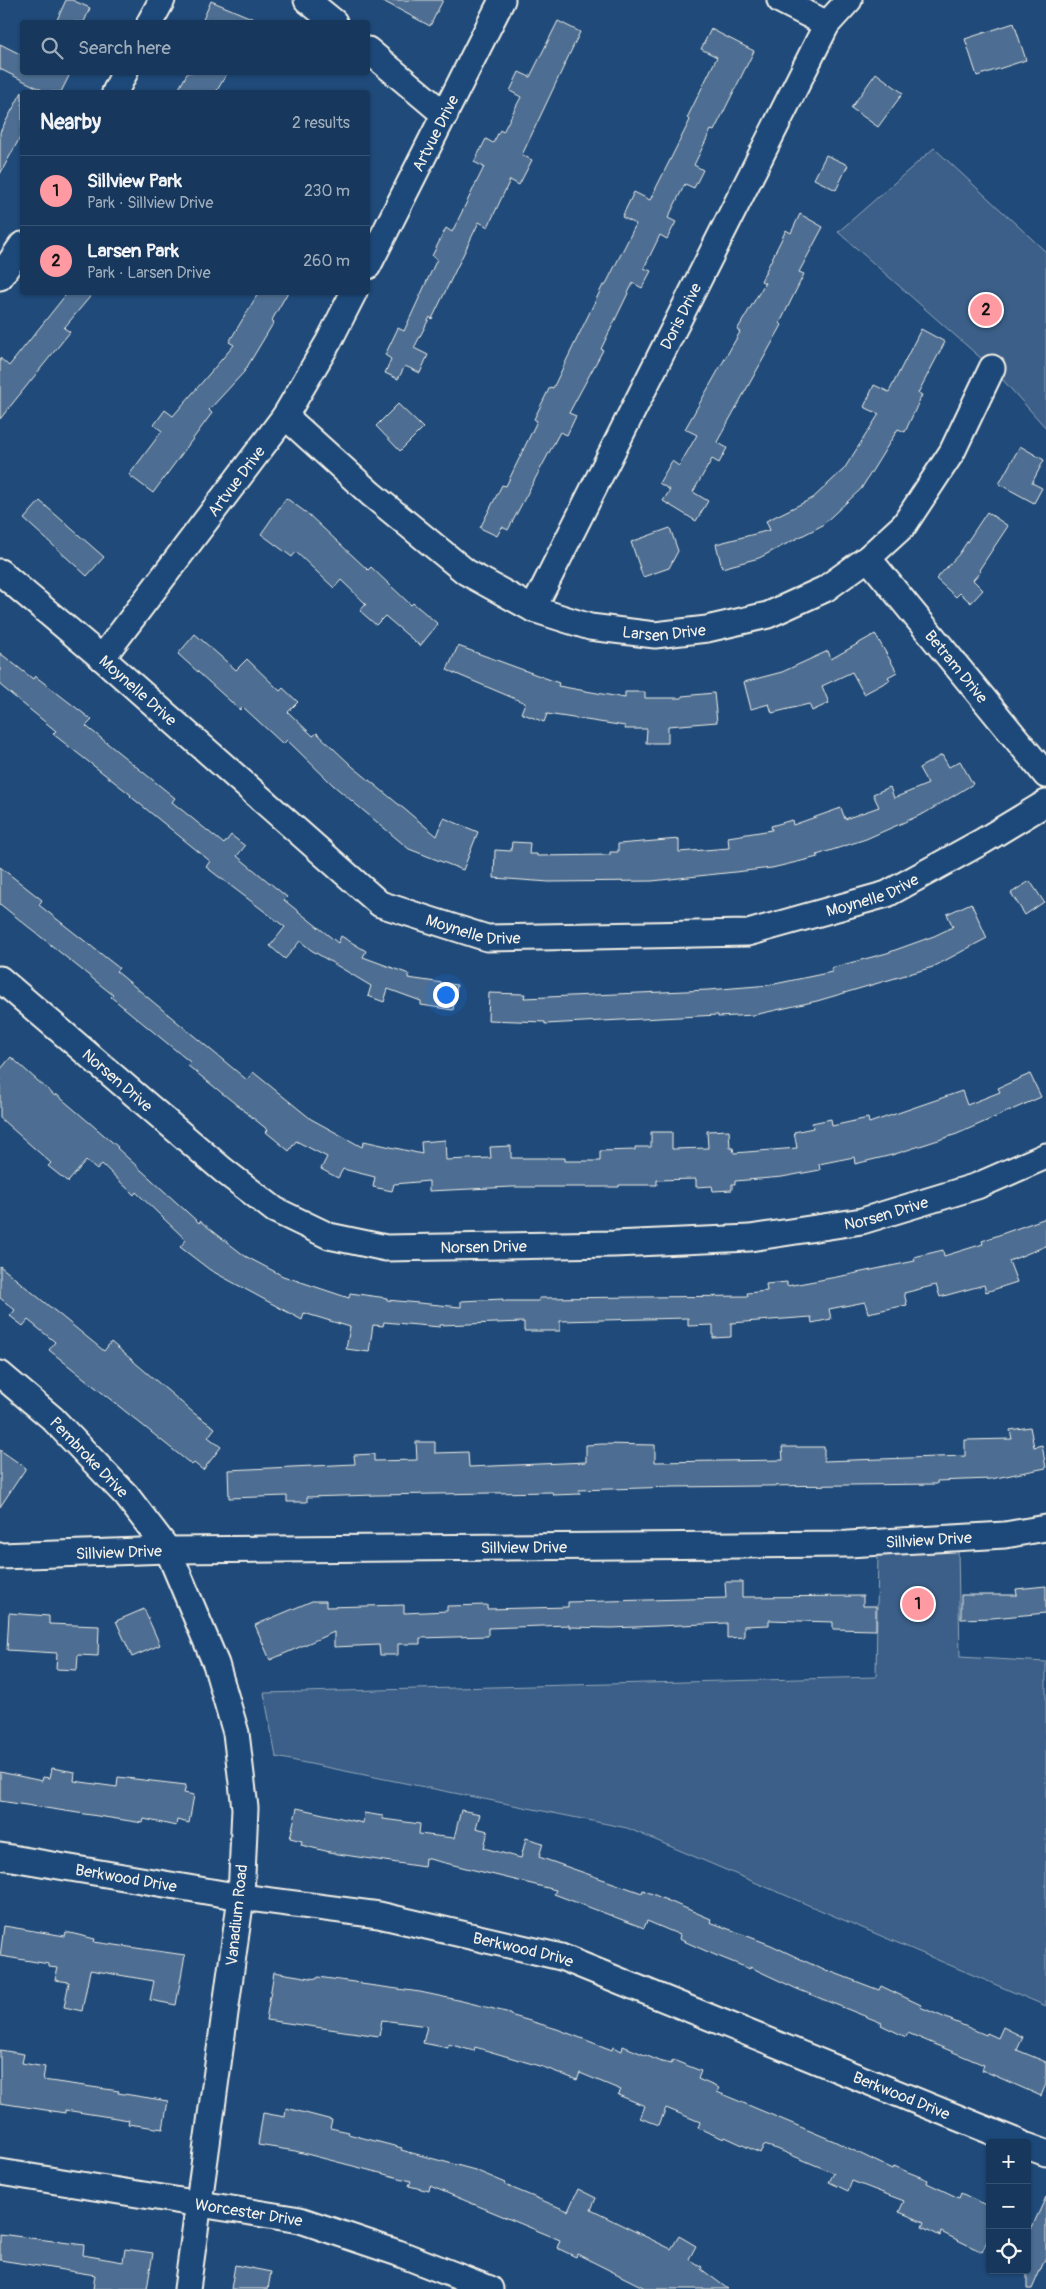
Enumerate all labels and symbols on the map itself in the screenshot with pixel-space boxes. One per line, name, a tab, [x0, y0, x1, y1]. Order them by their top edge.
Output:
street label: Artvue Drive	[408, 92, 464, 175]
street label: Doris Drive	[656, 280, 706, 353]
pin: 2	[970, 291, 1002, 329]
street label: Artvue Drive	[204, 442, 270, 521]
street label: Larsen Drive	[621, 620, 707, 646]
street label: Betram Drive	[920, 626, 992, 708]
street label: Moynelle Drive	[95, 651, 181, 731]
street label: Moynelle Drive	[824, 870, 922, 922]
street label: Moynelle Drive	[423, 910, 521, 949]
your location	[433, 982, 459, 1008]
street label: Norsen Drive	[78, 1045, 157, 1116]
street label: Norsen Drive	[843, 1192, 931, 1235]
street label: Norsen Drive	[440, 1237, 527, 1258]
street label: Pembroke Drive	[45, 1413, 132, 1502]
street label: Sillview Drive	[885, 1528, 973, 1553]
street label: Sillview Drive	[481, 1537, 567, 1558]
street label: Sillview Drive	[76, 1541, 163, 1564]
pin: 1	[902, 1585, 934, 1623]
street label: Berkwood Drive	[74, 1860, 179, 1897]
street label: Vanadium Road	[222, 1863, 252, 1967]
street label: Berkwood Drive	[471, 1928, 577, 1972]
street label: Berkwood Drive	[850, 2067, 953, 2125]
street label: Worcester Drive	[193, 2194, 304, 2231]

